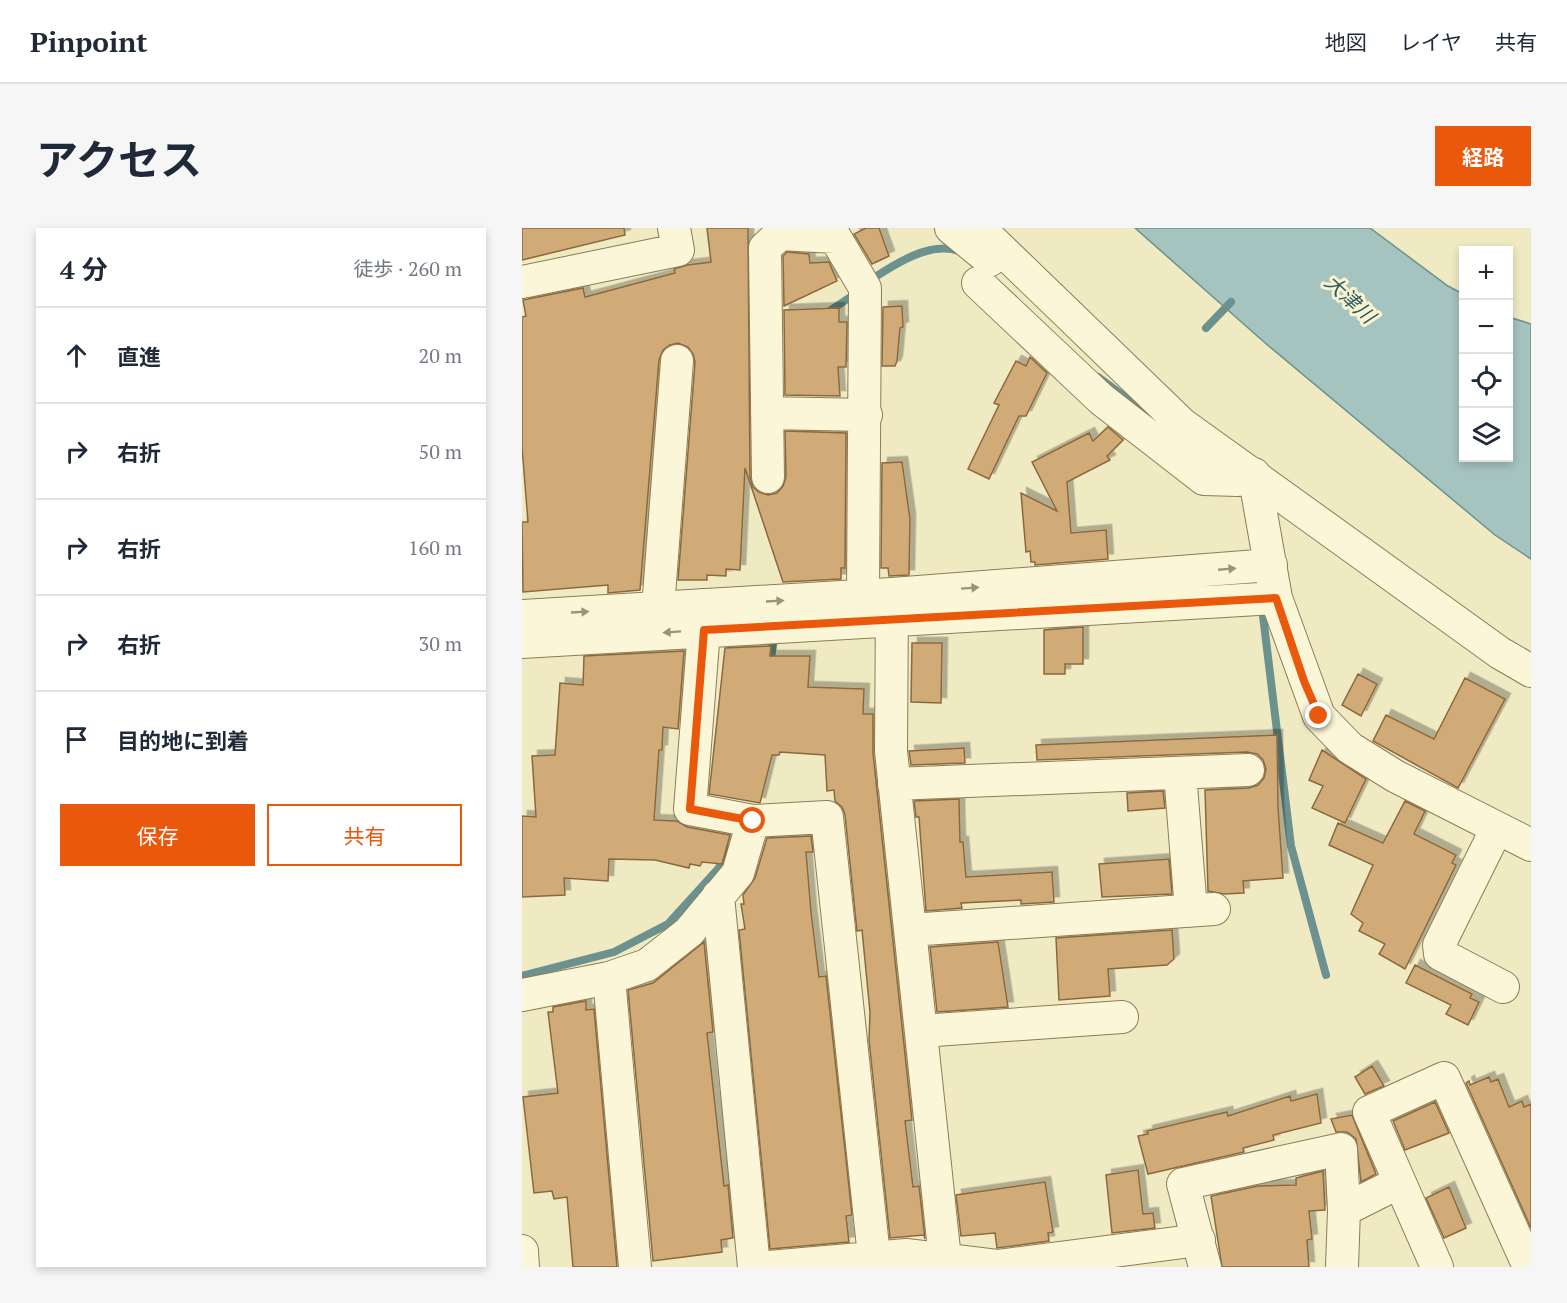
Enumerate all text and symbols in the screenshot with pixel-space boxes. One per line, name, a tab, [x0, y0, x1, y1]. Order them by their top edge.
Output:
text: Pinpoint	[30, 23, 147, 60]
text: 地図	[1325, 28, 1367, 56]
text: レイヤ	[1400, 28, 1462, 56]
text: 共有	[1495, 28, 1537, 56]
button: 経路	[1435, 126, 1531, 186]
text: アクセス	[36, 131, 202, 187]
map controls	[1459, 246, 1513, 462]
button: +	[1459, 246, 1513, 300]
text: 4 分	[60, 252, 108, 286]
text: 徒歩 · 260 m	[353, 255, 462, 282]
water label: 大津川	[1319, 268, 1383, 330]
button: −	[1459, 300, 1513, 354]
icon: ahead	[60, 339, 93, 372]
text: 直進	[117, 342, 161, 371]
text: 20 m	[419, 342, 462, 369]
button: locate	[1459, 354, 1513, 408]
button: layers	[1459, 408, 1513, 462]
icon: right	[60, 435, 93, 468]
text: 右折	[117, 438, 161, 467]
text: 50 m	[419, 438, 462, 465]
icon: right	[60, 531, 93, 564]
text: 右折	[117, 534, 161, 563]
text: 160 m	[408, 534, 462, 561]
one-way arrow	[1217, 564, 1236, 574]
one-way arrow	[960, 584, 979, 593]
one-way arrow	[766, 596, 785, 605]
one-way arrow	[571, 608, 590, 617]
icon: right	[60, 627, 93, 660]
one-way arrow	[663, 628, 682, 637]
text: 右折	[117, 630, 161, 659]
text: 30 m	[419, 630, 462, 657]
route end	[1305, 702, 1331, 728]
icon: arrive	[60, 723, 93, 756]
text: 目的地に到着	[117, 726, 249, 755]
button: 保存	[60, 804, 255, 866]
button: 共有	[267, 804, 462, 866]
route start	[739, 807, 765, 833]

